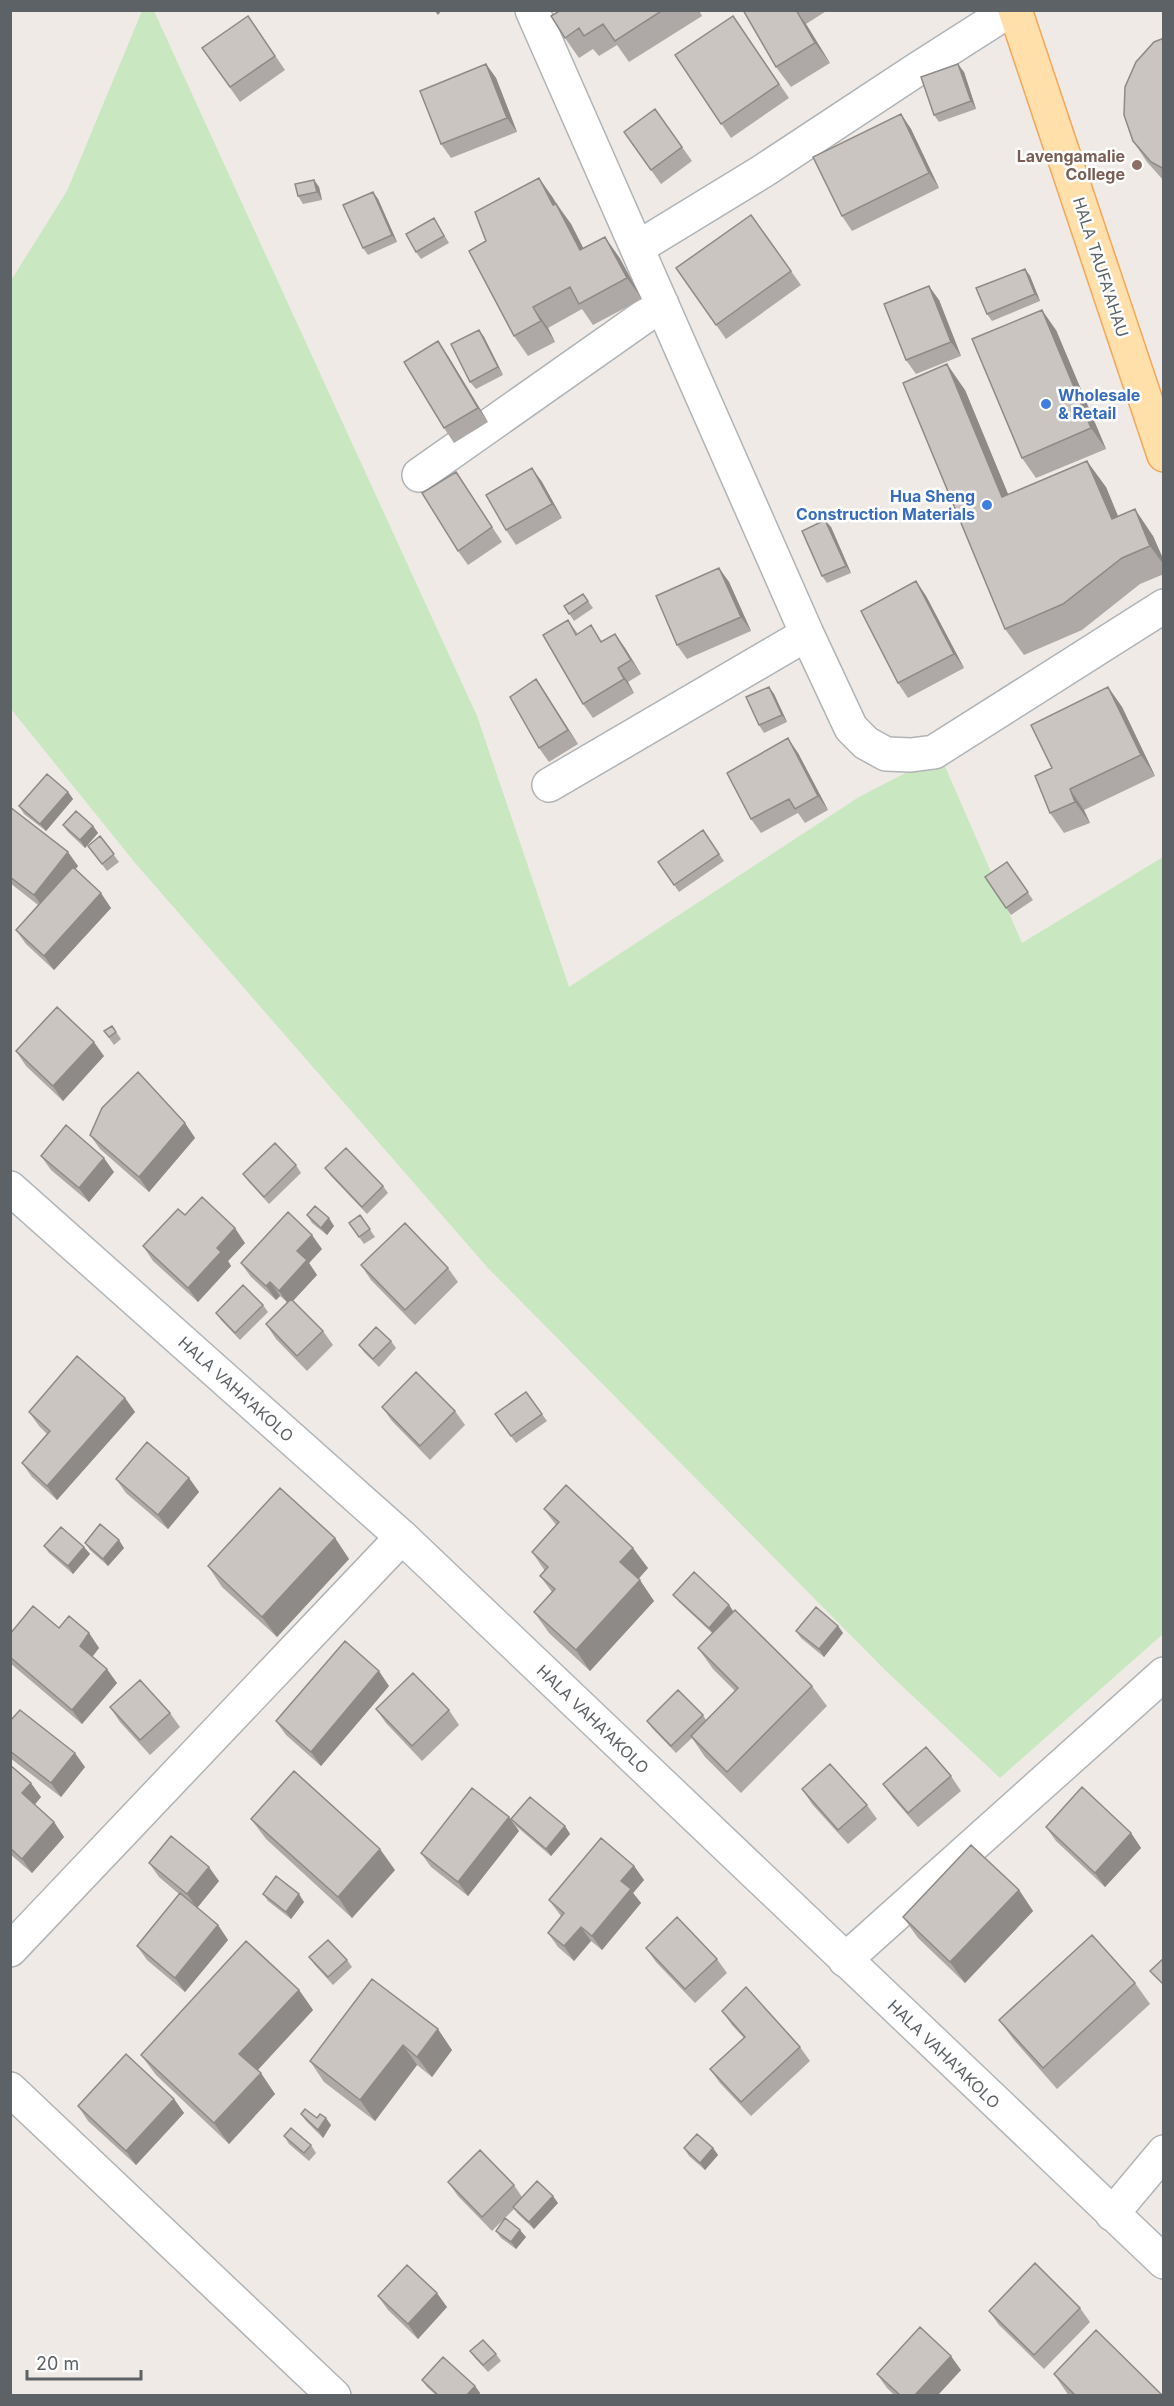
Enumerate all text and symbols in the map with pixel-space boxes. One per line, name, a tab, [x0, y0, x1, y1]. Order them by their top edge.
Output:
place label: Lavengamalie College	[1017, 146, 1125, 184]
marker: Lavengamalie College	[1130, 158, 1144, 172]
street label: HALA TAUFA'AHAU	[1069, 194, 1133, 340]
place label: Wholesale & Retail	[1058, 385, 1140, 423]
marker: Wholesale & Retail	[1039, 397, 1053, 411]
place label: Hua Sheng Construction Materials	[796, 486, 975, 524]
marker: Hua Sheng Construction Materials	[980, 498, 994, 512]
street label: HALA VAHA'AKOLO	[174, 1332, 298, 1446]
street label: HALA VAHA'AKOLO	[533, 1660, 653, 1778]
street label: HALA VAHA'AKOLO	[884, 1995, 1004, 2113]
scale bar	[27, 2343, 141, 2381]
text: 20 m	[36, 2353, 79, 2374]

